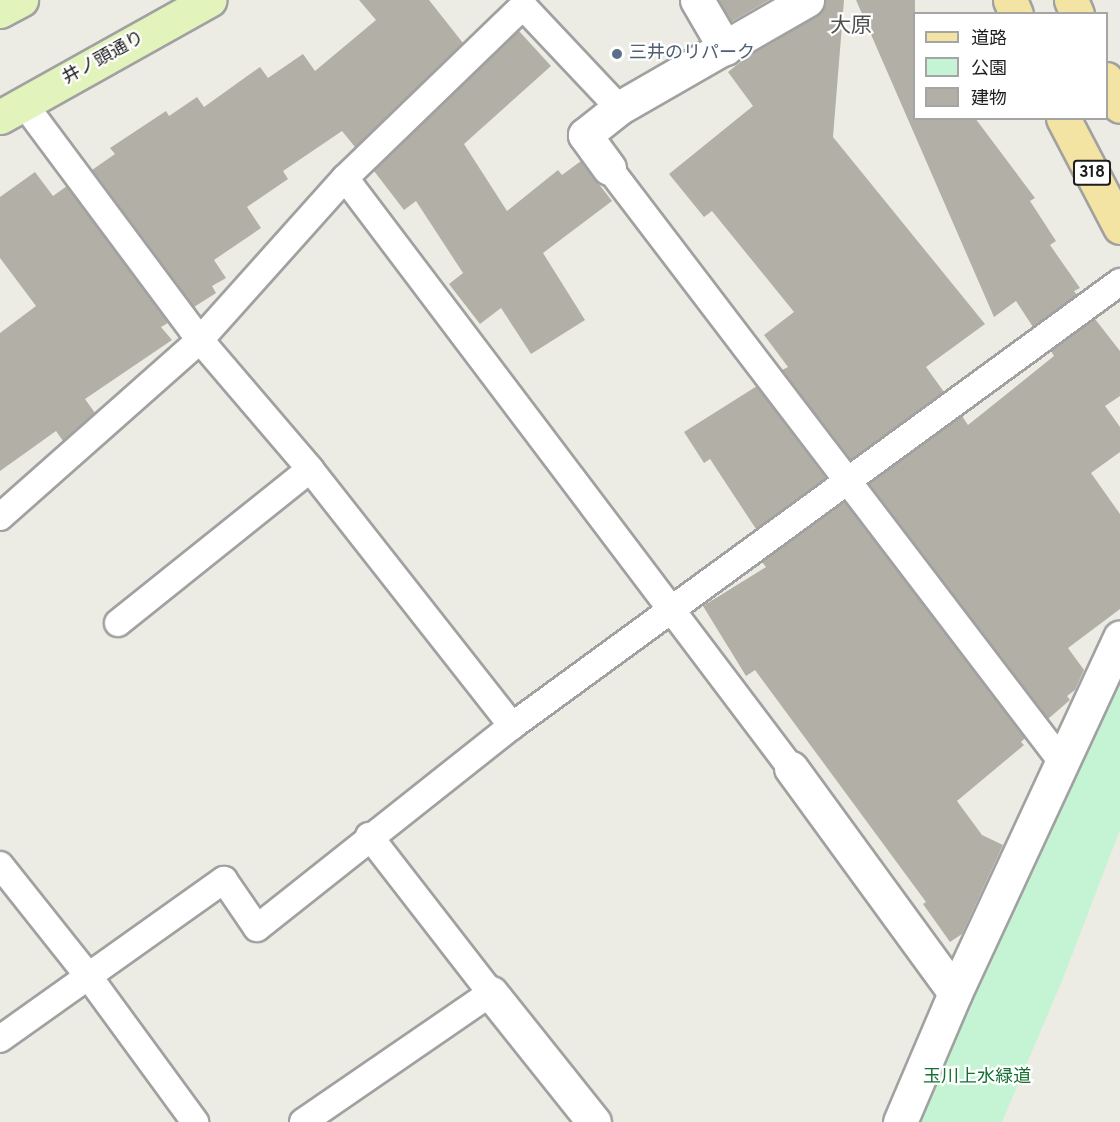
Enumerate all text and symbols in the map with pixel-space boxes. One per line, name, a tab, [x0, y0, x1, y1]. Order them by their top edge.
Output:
legend	[913, 12, 1108, 120]
district label: 大原	[830, 14, 872, 40]
street label: 井ノ頭通り	[59, 28, 149, 90]
text: 道路	[971, 28, 1007, 51]
place label: 三井のリパーク	[629, 43, 755, 65]
marker: 三井のリパーク	[610, 47, 624, 61]
text: 公園	[971, 58, 1007, 81]
text: 建物	[971, 88, 1007, 111]
road number: 318	[1072, 160, 1112, 186]
park label: 玉川上水緑道	[923, 1067, 1031, 1089]

